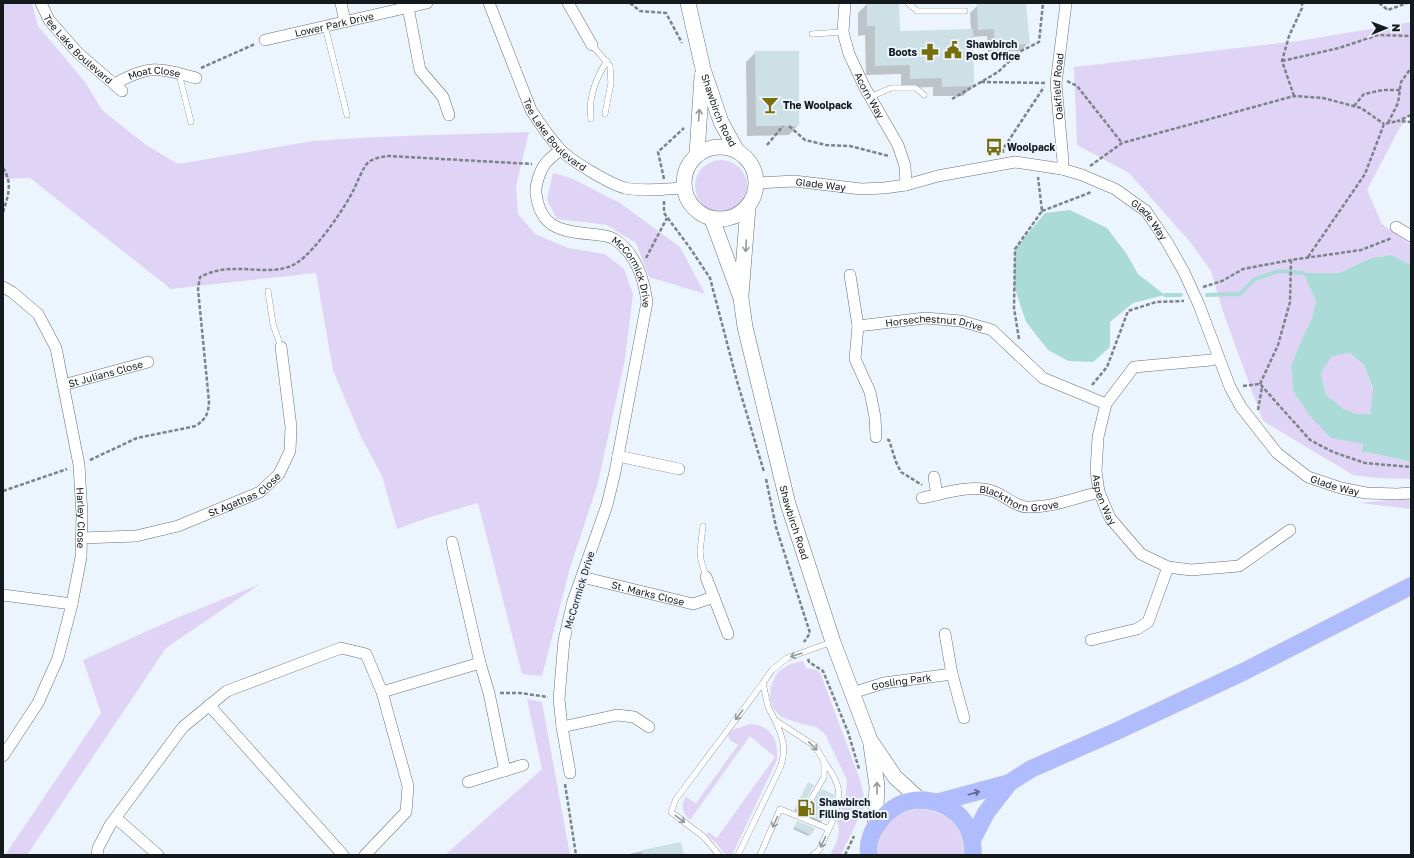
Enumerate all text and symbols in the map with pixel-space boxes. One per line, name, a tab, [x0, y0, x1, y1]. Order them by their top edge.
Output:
north arrow	[1366, 8, 1406, 48]
street label: Lower Park Drive	[294, 9, 375, 39]
street label: Tee Lake Boulevard	[41, 13, 115, 86]
text: N	[1390, 24, 1403, 32]
place label: Shawbirch Post Office	[966, 38, 1020, 62]
public building icon: Shawbirch Post Office	[943, 40, 963, 60]
pharmacy icon: Boots	[920, 42, 940, 62]
place label: Boots	[888, 46, 917, 58]
street label: Oakfield Road	[1050, 52, 1066, 120]
street label: Moat Close	[126, 64, 182, 82]
street label: Acorn Way	[852, 70, 887, 121]
street label: Shawbirch Road	[699, 72, 739, 149]
bar icon: The Woolpack	[760, 95, 780, 115]
street label: Tee Lake Boulevard	[521, 96, 589, 173]
place label: The Woolpack	[783, 99, 852, 111]
one-way arrow	[696, 109, 703, 122]
bus stop icon: Woolpack	[984, 137, 1004, 157]
place label: Woolpack	[1007, 141, 1056, 153]
street label: Glade Way	[795, 175, 847, 193]
street label: Glade Way	[1129, 196, 1170, 243]
street label: McCormick Drive	[610, 233, 653, 309]
one-way arrow	[742, 239, 749, 252]
street label: Horsechestnut Drive	[885, 312, 985, 333]
street label: St Julians Close	[67, 358, 144, 389]
street label: St Agathas Close	[206, 470, 283, 519]
street label: Glade Way	[1309, 472, 1361, 498]
street label: Aspen Way	[1091, 474, 1119, 527]
street label: Blackthorn Grove	[979, 483, 1060, 513]
street label: Shawbirch Road	[778, 484, 812, 561]
street label: Harley Close	[74, 487, 88, 549]
street label: McCormick Drive	[561, 549, 597, 630]
street label: St. Marks Close	[610, 578, 686, 608]
one-way arrow	[791, 652, 803, 660]
street label: Gosling Park	[870, 671, 933, 693]
one-way arrow	[735, 709, 744, 720]
one-way arrow	[808, 742, 818, 751]
one-way arrow	[873, 782, 880, 795]
one-way arrow	[967, 788, 980, 796]
place label: Shawbirch Filling Station	[819, 796, 887, 820]
fuel station icon: Shawbirch Filling Station	[796, 798, 816, 818]
one-way arrow	[674, 814, 685, 823]
one-way arrow	[771, 816, 778, 828]
one-way arrow	[819, 836, 826, 848]

